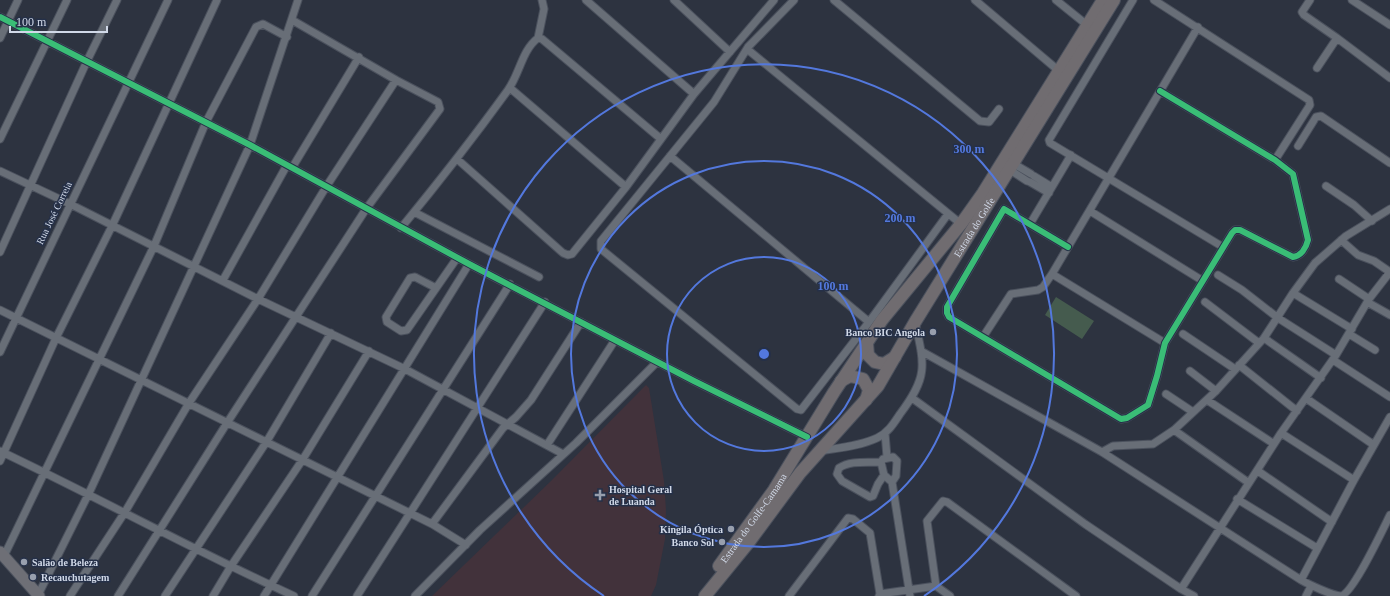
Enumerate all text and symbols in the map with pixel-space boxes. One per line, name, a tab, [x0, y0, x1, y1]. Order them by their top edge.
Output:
scale bar	[10, 8, 107, 34]
text: 100 m	[16, 15, 47, 29]
text: 300 m	[954, 142, 985, 156]
street label: Rua José Correia	[34, 179, 74, 246]
street label: Estrada do Golfe	[951, 195, 997, 259]
text: 200 m	[885, 211, 916, 225]
text: 100 m	[818, 279, 849, 293]
place label: Banco BIC Angola	[846, 327, 925, 338]
marker: Banco BIC Angola	[928, 327, 938, 337]
centre of rings	[757, 347, 771, 361]
street label: Estrada do Golfe-Camama	[718, 471, 789, 565]
place label: Hospital Geral de Luanda	[609, 484, 672, 507]
marker: Hospital Geral de Luanda	[594, 489, 606, 501]
place label: Kingila Óptica	[660, 524, 723, 535]
marker: Kingila Óptica	[726, 524, 736, 534]
place label: Banco Sol	[671, 537, 714, 548]
marker: Banco Sol	[717, 537, 727, 547]
marker: Salão de Beleza	[19, 557, 29, 567]
place label: Salão de Beleza	[32, 557, 98, 568]
marker: Recauchutagem	[28, 572, 38, 582]
place label: Recauchutagem	[41, 572, 110, 583]

